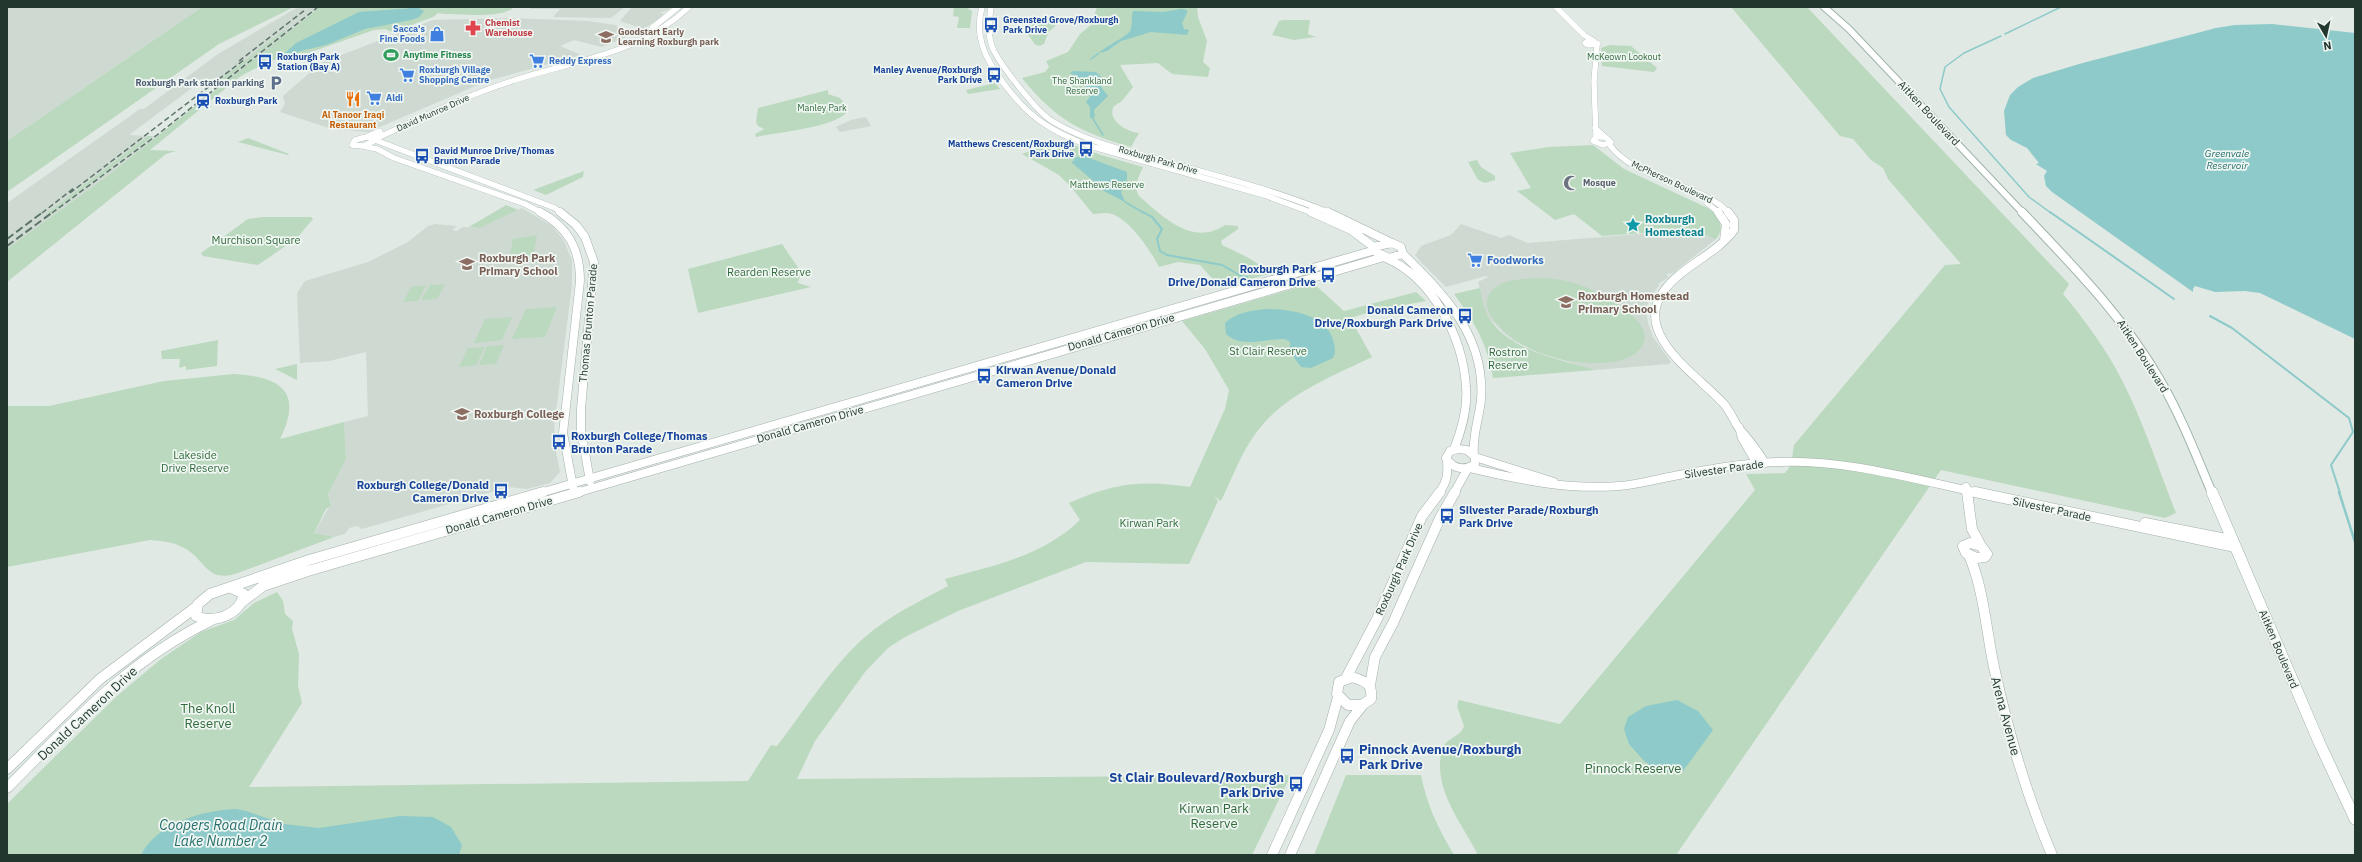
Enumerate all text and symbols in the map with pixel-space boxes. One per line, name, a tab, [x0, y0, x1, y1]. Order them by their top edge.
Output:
place label: Greensted Grove/Roxburgh Park Drive	[1003, 14, 1119, 35]
bus stop icon: Greensted Grove/Roxburgh Park Drive	[982, 16, 1000, 34]
north arrow	[2306, 16, 2346, 56]
place label: Chemist Warehouse	[485, 17, 533, 38]
pharmacy icon: Chemist Warehouse	[464, 19, 482, 37]
place label: Sacca's Fine Foods	[379, 23, 425, 44]
shop icon: Sacca's Fine Foods	[428, 25, 446, 43]
place label: Goodstart Early Learning Roxburgh park	[618, 26, 720, 47]
school or university icon: Goodstart Early Learning Roxburgh park	[597, 28, 615, 46]
text: N	[2323, 38, 2333, 53]
sports icon: Anytime Fitness	[382, 46, 400, 64]
place label: Anytime Fitness	[403, 49, 472, 60]
place label: Roxburgh Park Station (Bay A)	[277, 51, 340, 72]
park label: McKeown Lookout	[1587, 51, 1661, 62]
supermarket icon: Reddy Express	[528, 52, 546, 70]
bus stop icon: Roxburgh Park Station (Bay A)	[256, 53, 274, 71]
place label: Reddy Express	[549, 55, 612, 66]
place label: Roxburgh Village Shopping Centre	[419, 64, 491, 85]
place label: Manley Avenue/Roxburgh Park Drive	[873, 64, 982, 85]
supermarket icon: Roxburgh Village Shopping Centre	[398, 66, 416, 84]
bus stop icon: Manley Avenue/Roxburgh Park Drive	[985, 66, 1003, 84]
parking icon: Roxburgh Park station parking	[267, 74, 285, 92]
park label: The Shankland Reserve	[1052, 75, 1112, 96]
place label: Roxburgh Park station parking	[136, 77, 264, 88]
street label: Aitken Boulevard	[1895, 77, 1963, 149]
supermarket icon: Aldi	[365, 89, 383, 107]
restaurant icon: Al Tanoor Iraqi Restaurant	[344, 90, 362, 108]
station icon: Roxburgh Park	[194, 92, 212, 110]
place label: Aldi	[386, 92, 403, 103]
street label: David Munroe Drive	[395, 92, 471, 134]
place label: Roxburgh Park	[215, 95, 278, 106]
park label: Manley Park	[797, 102, 847, 113]
place label: Al Tanoor Iraqi Restaurant	[322, 109, 385, 130]
place label: Matthews Crescent/Roxburgh Park Drive	[948, 138, 1074, 159]
bus stop icon: Matthews Crescent/Roxburgh Park Drive	[1077, 140, 1095, 158]
street label: Roxburgh Park Drive	[1117, 143, 1199, 176]
place label: David Munroe Drive/Thomas Brunton Parade	[434, 145, 555, 166]
bus stop icon: David Munroe Drive/Thomas Brunton Parade	[413, 147, 431, 165]
water label: Greenvale Reservoir	[2205, 147, 2249, 172]
street label: McPherson Boulevard	[1630, 158, 1715, 205]
mosque icon: Mosque	[1562, 174, 1580, 192]
place label: Mosque	[1583, 177, 1616, 188]
park label: Matthews Reserve	[1070, 179, 1144, 190]
place label: Roxburgh Homestead	[1645, 212, 1704, 239]
place icon: Roxburgh Homestead	[1624, 216, 1642, 234]
park label: Murchison Square	[212, 233, 300, 247]
place label: Roxburgh Park Primary School	[479, 251, 558, 278]
supermarket icon: Foodworks	[1466, 251, 1484, 269]
place label: Foodworks	[1487, 253, 1544, 267]
school or university icon: Roxburgh Park Primary School	[458, 255, 476, 273]
place label: Roxburgh Park Drive/Donald Cameron Drive	[1168, 262, 1317, 289]
street label: Thomas Brunton Parade	[576, 263, 600, 383]
park label: Rearden Reserve	[727, 265, 811, 279]
bus stop icon: Roxburgh Park Drive/Donald Cameron Drive	[1319, 266, 1337, 284]
place label: Roxburgh Homestead Primary School	[1578, 289, 1689, 316]
school or university icon: Roxburgh Homestead Primary School	[1557, 293, 1575, 311]
place label: Donald Cameron Drive/Roxburgh Park Drive	[1315, 303, 1453, 330]
bus stop icon: Donald Cameron Drive/Roxburgh Park Drive	[1456, 307, 1474, 325]
street label: Donald Cameron Drive	[1066, 310, 1176, 354]
street label: Aitken Boulevard	[2114, 317, 2172, 395]
park label: St Clair Reserve	[1229, 344, 1307, 358]
park label: Rostron Reserve	[1488, 345, 1528, 372]
place label: Kirwan Avenue/Donald Cameron Drive	[996, 363, 1116, 390]
bus stop icon: Kirwan Avenue/Donald Cameron Drive	[975, 367, 993, 385]
street label: Donald Cameron Drive	[755, 402, 865, 446]
school or university icon: Roxburgh College	[453, 405, 471, 423]
place label: Roxburgh College	[474, 407, 565, 421]
place label: Roxburgh College/Thomas Brunton Parade	[571, 429, 708, 456]
bus stop icon: Roxburgh College/Thomas Brunton Parade	[550, 433, 568, 451]
park label: Lakeside Drive Reserve	[161, 448, 229, 475]
street label: Silvester Parade	[1683, 457, 1765, 481]
place label: Roxburgh College/Donald Cameron Drive	[357, 478, 489, 505]
bus stop icon: Roxburgh College/Donald Cameron Drive	[492, 482, 510, 500]
street label: Donald Cameron Drive	[444, 493, 554, 537]
street label: Silvester Parade	[2011, 494, 2093, 524]
place label: Silvester Parade/Roxburgh Park Drive	[1459, 503, 1599, 530]
bus stop icon: Silvester Parade/Roxburgh Park Drive	[1438, 507, 1456, 525]
park label: Kirwan Park	[1119, 516, 1179, 530]
street label: Roxburgh Park Drive	[1372, 521, 1426, 617]
street label: Aitken Boulevard	[2256, 607, 2302, 691]
street label: Donald Cameron Drive	[34, 663, 141, 764]
street label: Arena Avenue	[1987, 675, 2024, 757]
park label: The Knoll Reserve	[181, 700, 236, 732]
place label: Pinnock Avenue/Roxburgh Park Drive	[1359, 741, 1521, 773]
bus stop icon: Pinnock Avenue/Roxburgh Park Drive	[1338, 747, 1356, 765]
park label: Pinnock Reserve	[1585, 760, 1681, 777]
place label: St Clair Boulevard/Roxburgh Park Drive	[1109, 769, 1284, 801]
bus stop icon: St Clair Boulevard/Roxburgh Park Drive	[1287, 775, 1305, 793]
park label: Kirwan Park Reserve	[1179, 800, 1249, 832]
water label: Coopers Road Drain Lake Number 2	[159, 816, 283, 850]

